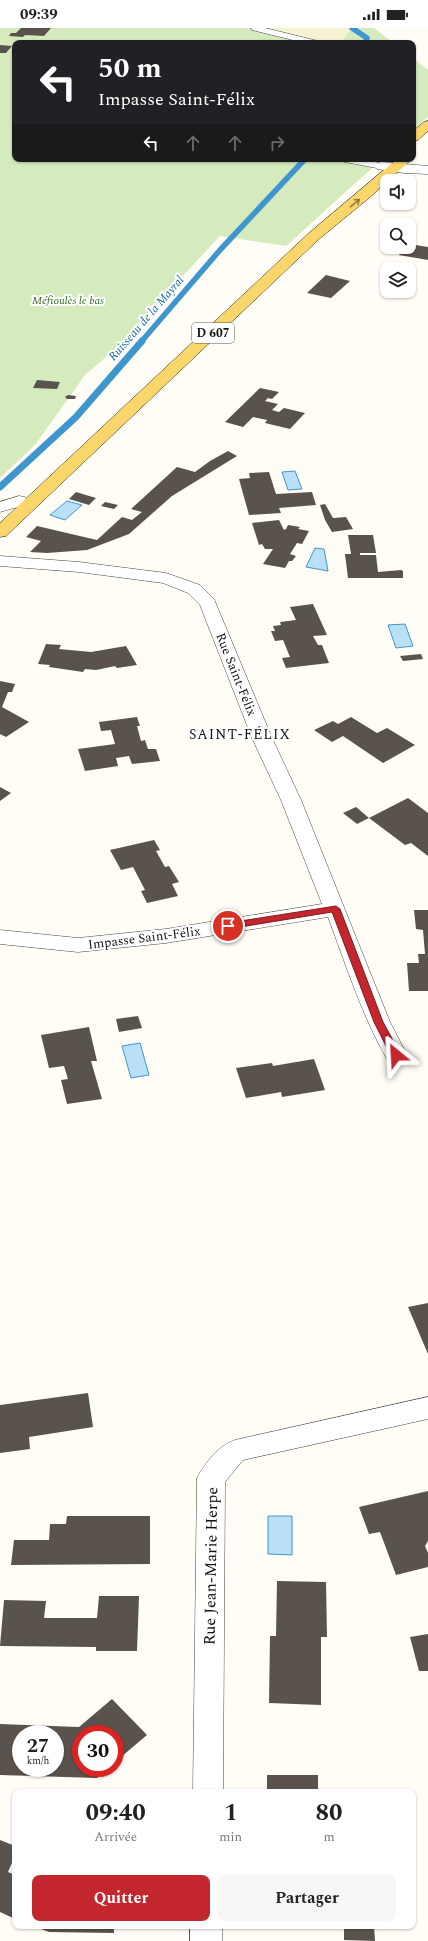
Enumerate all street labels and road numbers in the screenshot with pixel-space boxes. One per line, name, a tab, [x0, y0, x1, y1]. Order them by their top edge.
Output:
road number: D 607	[192, 323, 234, 343]
street label: Rue Saint-Félix	[210, 630, 262, 719]
street label: Impasse Saint-Félix	[87, 921, 202, 955]
street label: Rue Jean-Marie Herpe	[198, 1487, 224, 1645]

